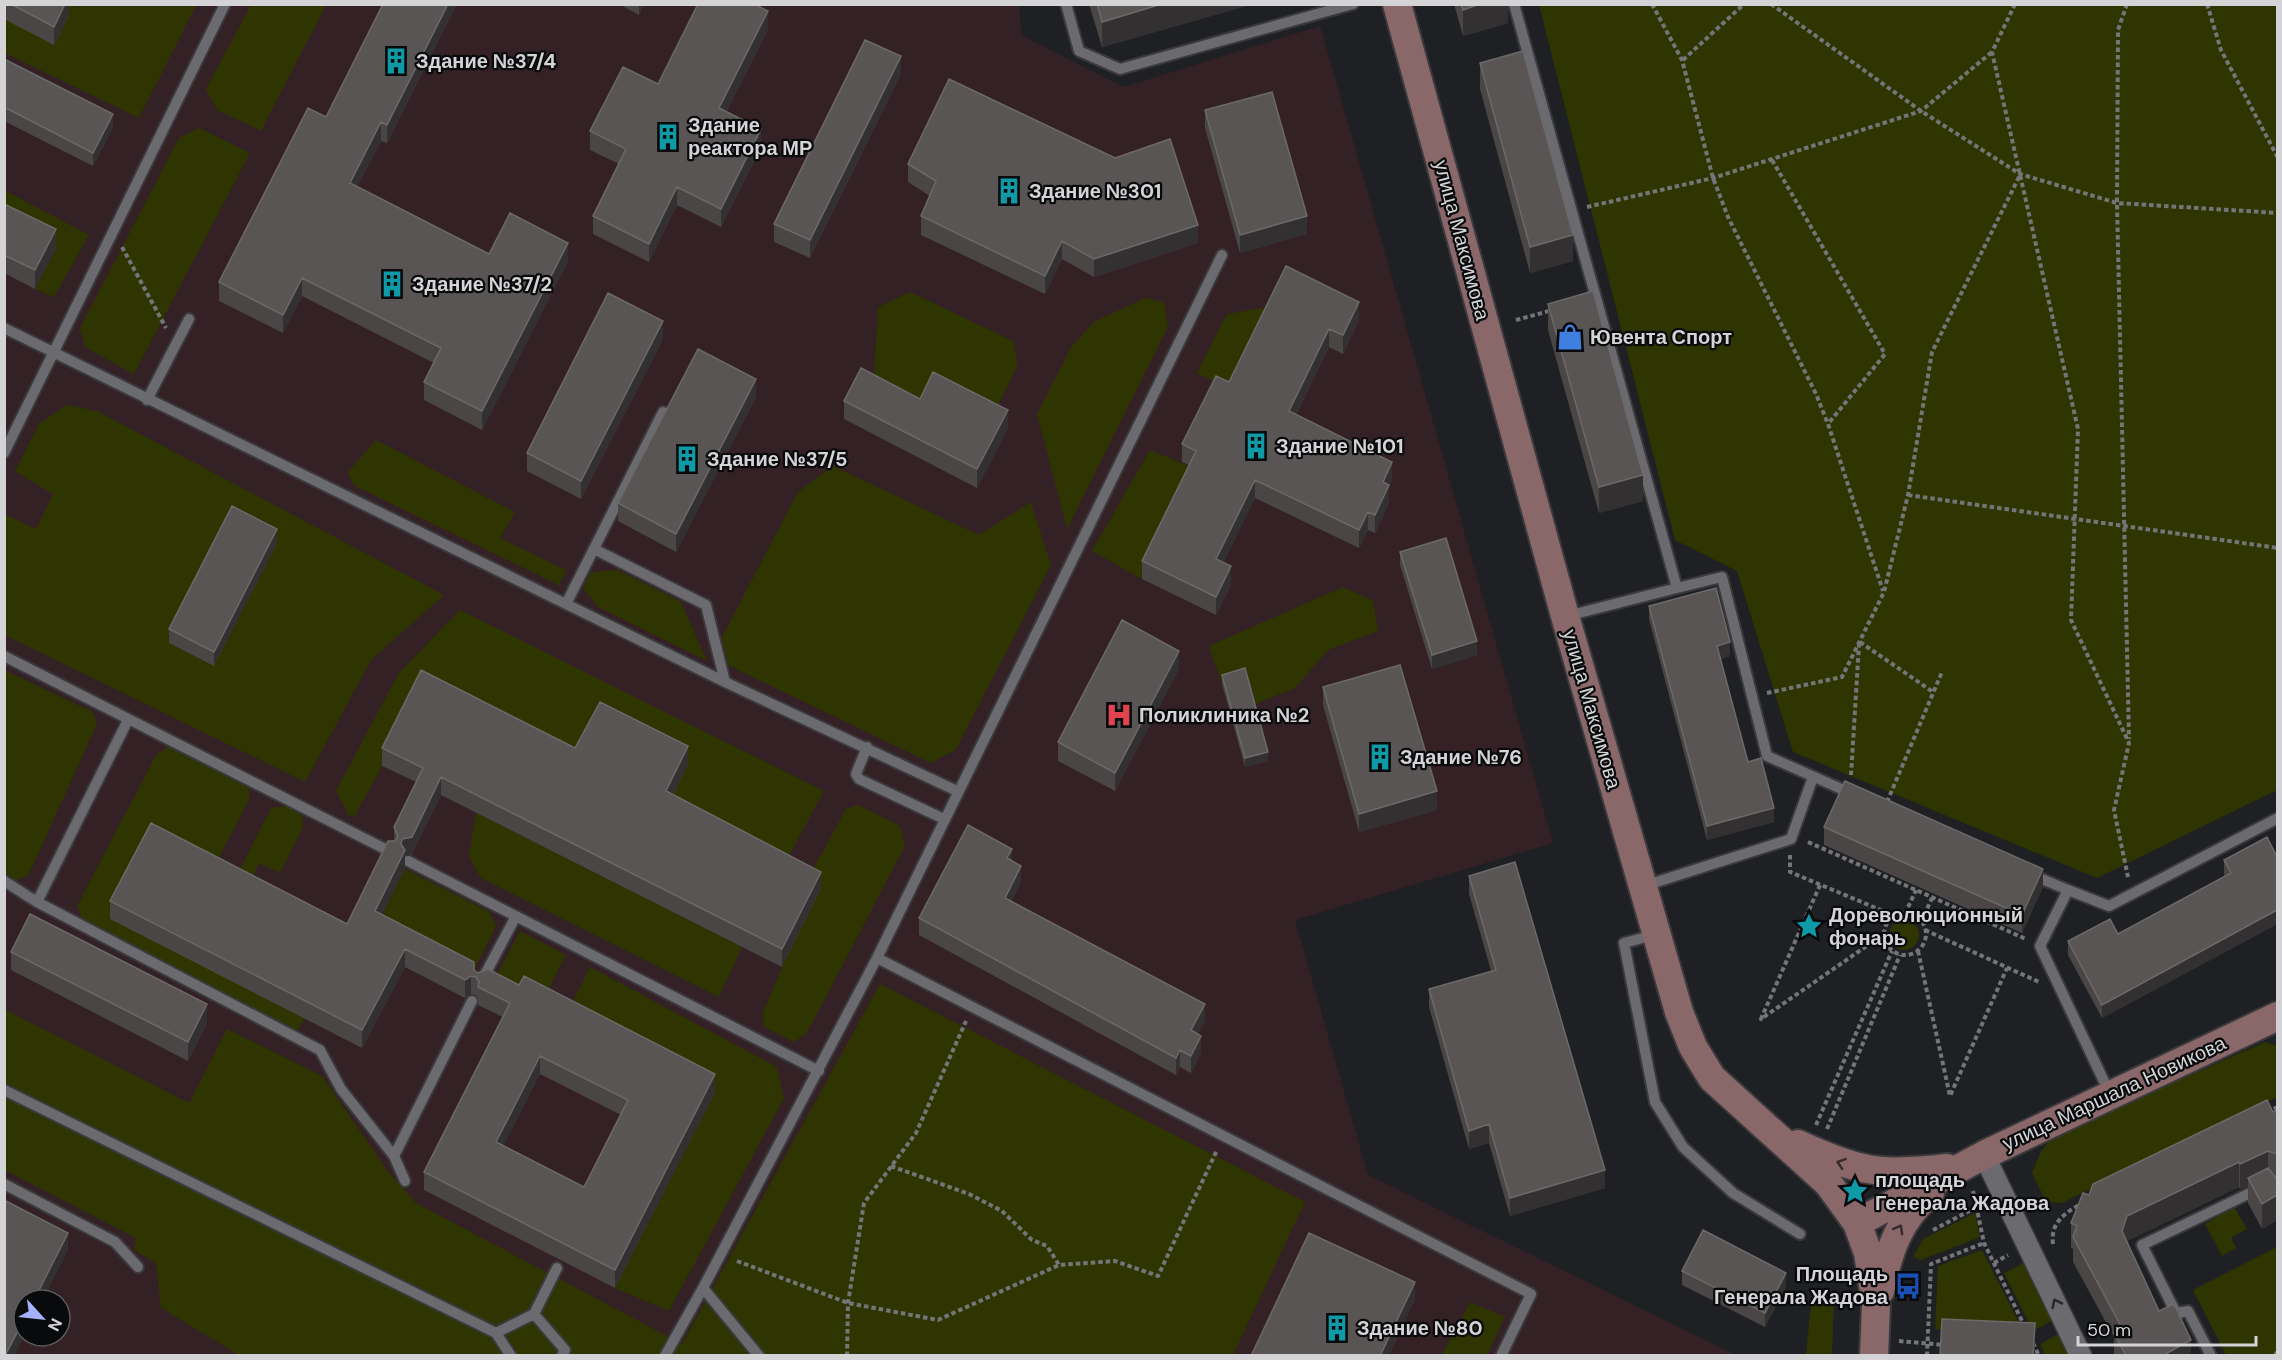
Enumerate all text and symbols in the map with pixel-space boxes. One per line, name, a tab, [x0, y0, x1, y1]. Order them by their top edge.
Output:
building icon: Здание №37/4	[381, 46, 411, 76]
place label: Здание №37/4	[416, 48, 556, 74]
place label: Здание реактора МР	[688, 112, 812, 161]
building icon: Здание реактора МР	[653, 122, 683, 152]
street label: улица Максимова	[1428, 157, 1496, 324]
building icon: Здание №301	[994, 176, 1024, 206]
place label: Здание №301	[1029, 178, 1161, 204]
building icon: Здание №37/2	[377, 269, 407, 299]
place label: Здание №37/2	[412, 271, 552, 297]
shop icon: Ювента Спорт	[1555, 322, 1585, 352]
place label: Ювента Спорт	[1590, 324, 1732, 350]
building icon: Здание №101	[1241, 431, 1271, 461]
place label: Здание №101	[1276, 433, 1403, 459]
building icon: Здание №37/5	[672, 444, 702, 474]
place label: Здание №37/5	[707, 446, 847, 472]
street label: улица Максимова	[1557, 626, 1627, 793]
hospital icon: Поликлиника №2	[1104, 700, 1134, 730]
place label: Поликлиника №2	[1139, 702, 1309, 728]
building icon: Здание №76	[1365, 742, 1395, 772]
place label: Здание №76	[1400, 744, 1522, 770]
place label: Дореволюционный фонарь	[1829, 902, 2023, 951]
place icon: Дореволюционный фонарь	[1794, 911, 1824, 941]
street label: улица Маршала Новикова	[1998, 1029, 2231, 1156]
one-way arrow	[1836, 1157, 1847, 1170]
place label: площадь Генерала Жадова	[1875, 1167, 2050, 1216]
place icon: площадь Генерала Жадова	[1840, 1176, 1870, 1206]
one-way arrow	[1892, 1225, 1903, 1235]
place label: Площадь Генерала Жадова	[1714, 1261, 1889, 1310]
bus stop icon: Площадь Генерала Жадова	[1893, 1271, 1923, 1301]
north arrow	[12, 1288, 72, 1348]
one-way arrow	[2051, 1298, 2063, 1309]
scale bar	[2078, 1309, 2256, 1347]
building icon: Здание №80	[1322, 1313, 1352, 1343]
text: N	[43, 1315, 67, 1335]
place label: Здание №80	[1357, 1315, 1483, 1341]
text: 50 m	[2087, 1318, 2131, 1342]

